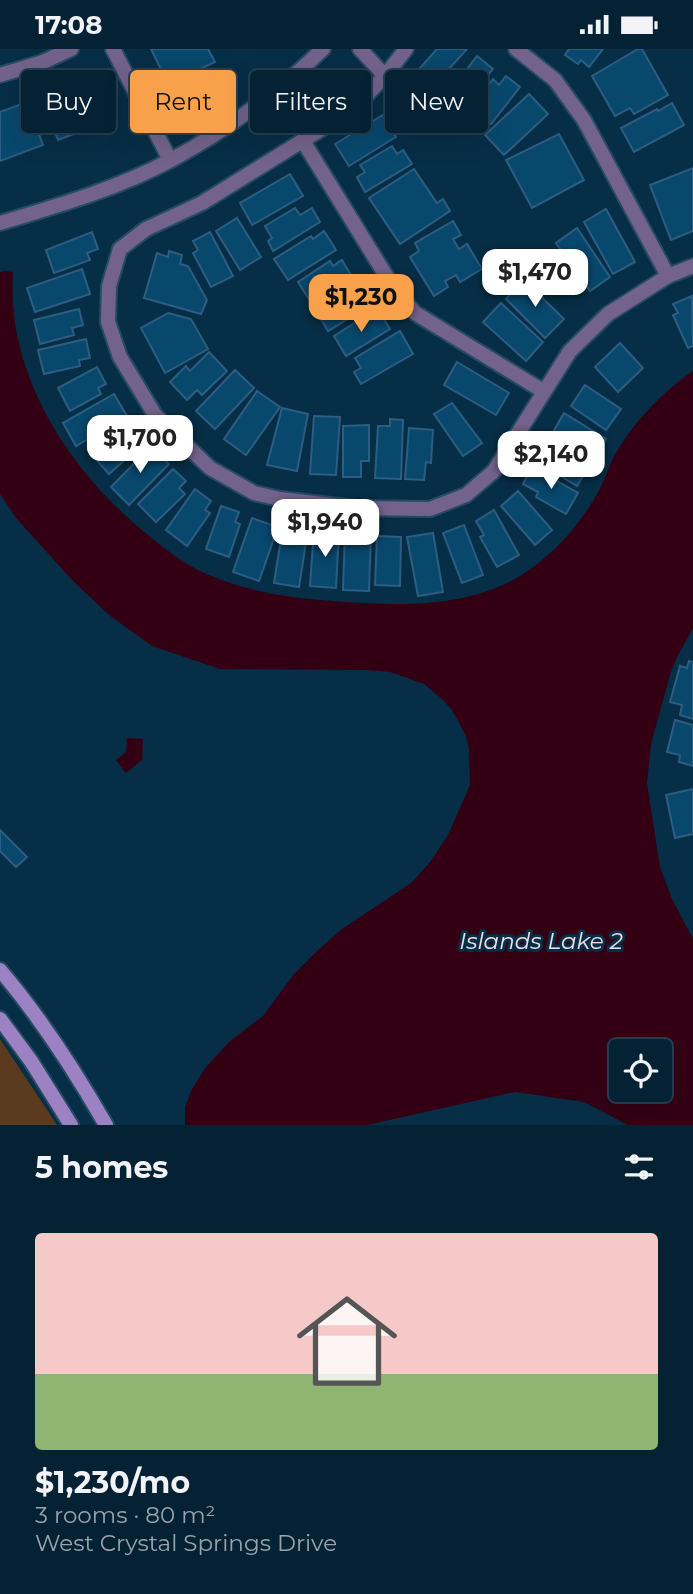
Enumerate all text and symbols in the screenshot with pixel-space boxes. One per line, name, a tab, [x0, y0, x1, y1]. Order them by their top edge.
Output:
text: 17:08	[35, 9, 102, 41]
chip: Buy	[21, 70, 116, 133]
chip: Rent	[130, 70, 236, 133]
chip: Filters	[250, 70, 371, 133]
chip: New	[385, 70, 488, 133]
pin: $1,470	[478, 250, 592, 309]
text: $1,470	[498, 258, 572, 286]
pin: $1,230	[304, 275, 418, 334]
text: $1,230	[325, 283, 397, 311]
pin: $1,700	[83, 415, 197, 475]
text: $1,700	[103, 424, 177, 452]
pin: $2,140	[494, 431, 608, 491]
text: $2,140	[514, 440, 588, 468]
pin: $1,940	[268, 499, 382, 559]
text: $1,940	[287, 508, 363, 536]
water label: Islands Lake 2	[459, 927, 623, 955]
map controls	[609, 1039, 672, 1102]
button: locate	[609, 1039, 672, 1102]
icon: filters	[620, 1148, 658, 1186]
text: 5 homes	[35, 1149, 168, 1186]
icon: home	[284, 1278, 410, 1404]
text: $1,230/mo	[35, 1464, 190, 1501]
text: 3 rooms · 80 m²	[35, 1501, 215, 1529]
text: West Crystal Springs Drive	[35, 1529, 337, 1557]

